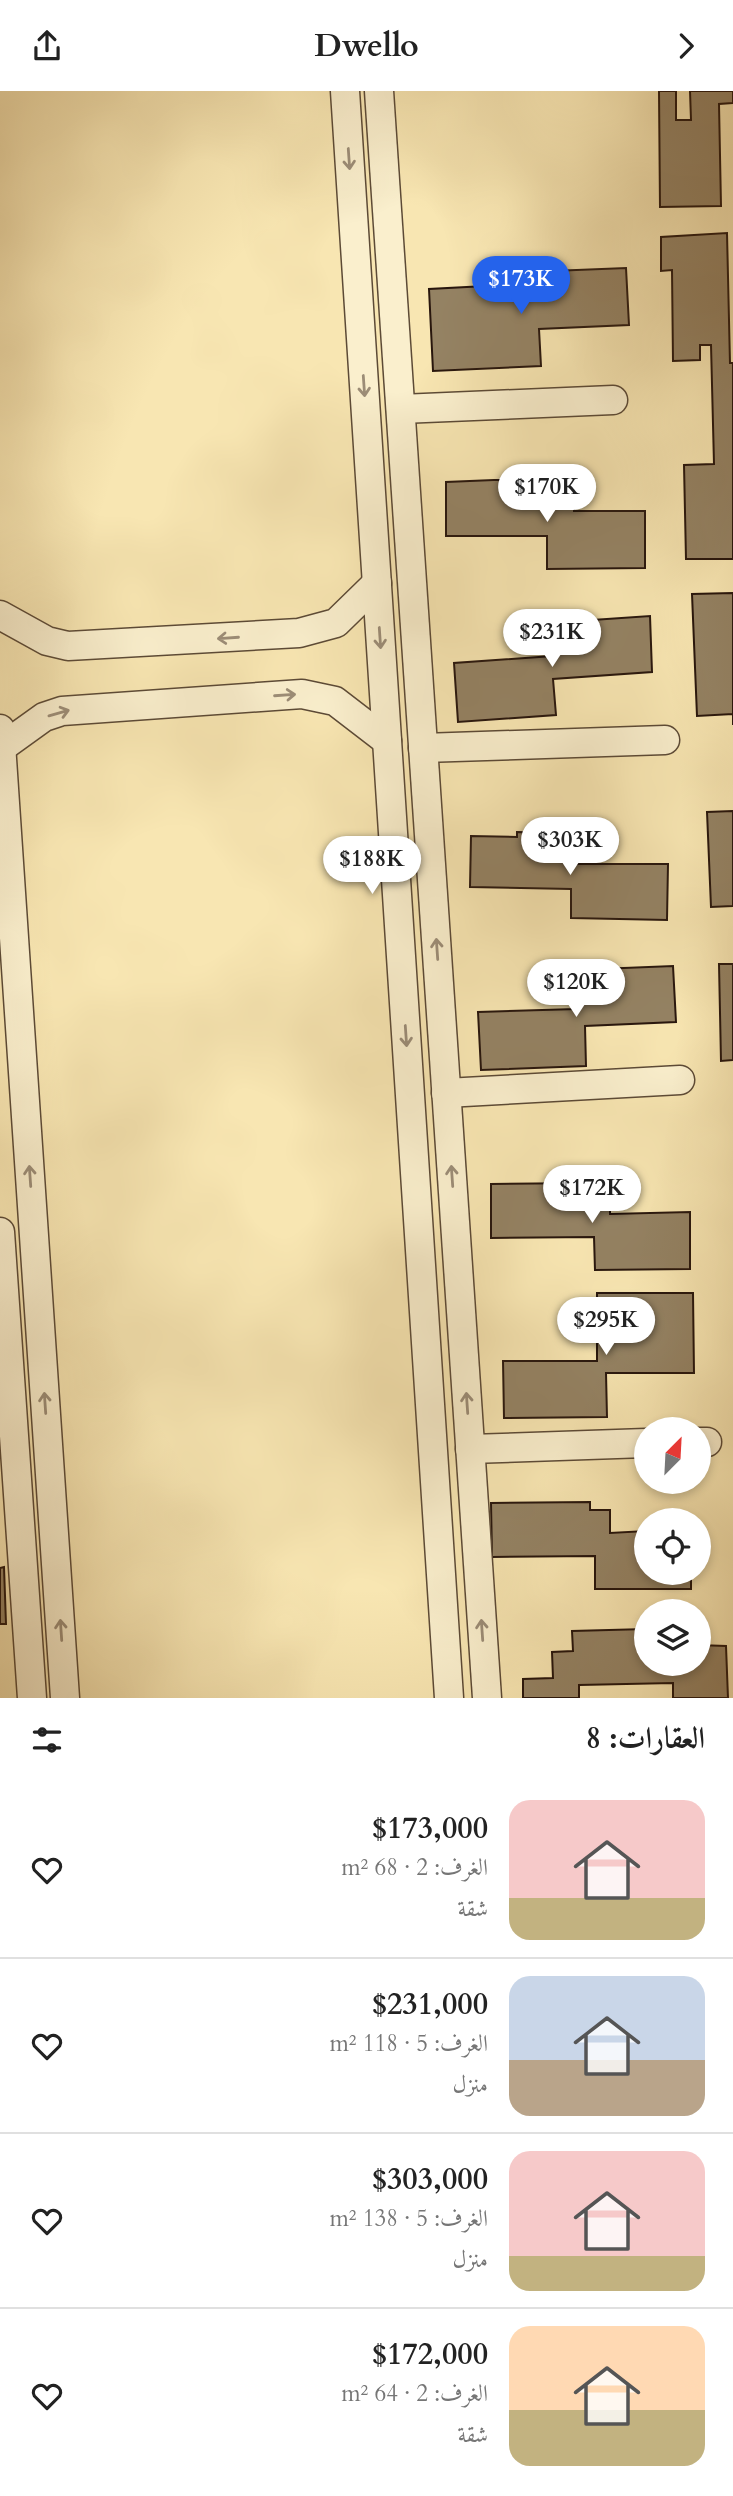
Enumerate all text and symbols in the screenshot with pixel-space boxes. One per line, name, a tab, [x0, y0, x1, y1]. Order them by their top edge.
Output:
text: Dwello	[314, 24, 419, 68]
icon: share	[28, 27, 66, 65]
icon: forward	[667, 27, 705, 65]
one-way arrow	[343, 147, 356, 170]
pin: $173K	[472, 257, 570, 316]
text: $173K	[488, 263, 554, 294]
one-way arrow	[358, 374, 371, 397]
pin: $170K	[498, 465, 596, 524]
text: $170K	[514, 471, 580, 502]
pin: $231K	[503, 609, 601, 669]
text: $231K	[519, 616, 585, 647]
one-way arrow	[374, 626, 387, 648]
one-way arrow	[218, 632, 240, 645]
one-way arrow	[274, 688, 296, 701]
one-way arrow	[48, 705, 70, 718]
pin: $303K	[521, 817, 619, 877]
text: $303K	[537, 824, 603, 855]
pin: $188K	[323, 837, 421, 896]
text: $188K	[339, 843, 405, 874]
one-way arrow	[430, 938, 443, 961]
pin: $120K	[527, 960, 625, 1019]
text: $120K	[543, 966, 609, 997]
one-way arrow	[400, 1024, 413, 1047]
one-way arrow	[23, 1165, 36, 1188]
one-way arrow	[445, 1165, 458, 1188]
pin: $172K	[543, 1165, 641, 1225]
text: $172K	[559, 1172, 625, 1203]
pin: $295K	[557, 1297, 655, 1357]
text: $295K	[573, 1304, 639, 1335]
one-way arrow	[39, 1392, 52, 1415]
one-way arrow	[460, 1392, 473, 1415]
north arrow	[634, 1417, 710, 1495]
map controls	[634, 1417, 711, 1676]
button: locate	[634, 1508, 711, 1585]
button: layers	[634, 1599, 711, 1676]
one-way arrow	[54, 1619, 67, 1642]
one-way arrow	[475, 1619, 488, 1642]
text: العقارات: 8	[586, 1718, 705, 1759]
icon: filters	[28, 1721, 66, 1759]
text: $173,000	[372, 1808, 488, 1849]
icon: home	[565, 1828, 649, 1912]
icon: heart	[28, 1851, 66, 1889]
text: الغرف: 2 · 68 m²	[341, 1852, 488, 1883]
text: شقة	[458, 1893, 488, 1924]
text: $231,000	[372, 1984, 488, 2025]
icon: home	[565, 2004, 649, 2088]
icon: heart	[28, 2027, 66, 2065]
text: الغرف: 5 · 118 m²	[329, 2028, 488, 2059]
text: منزل	[453, 2069, 488, 2100]
text: $303,000	[372, 2159, 488, 2200]
icon: home	[565, 2179, 649, 2263]
icon: heart	[28, 2202, 66, 2240]
text: الغرف: 5 · 138 m²	[329, 2203, 488, 2234]
text: منزل	[453, 2244, 488, 2275]
text: $172,000	[372, 2334, 488, 2375]
icon: home	[565, 2354, 649, 2438]
icon: heart	[28, 2377, 66, 2415]
text: الغرف: 2 · 64 m²	[341, 2378, 488, 2409]
text: شقة	[458, 2419, 488, 2450]

